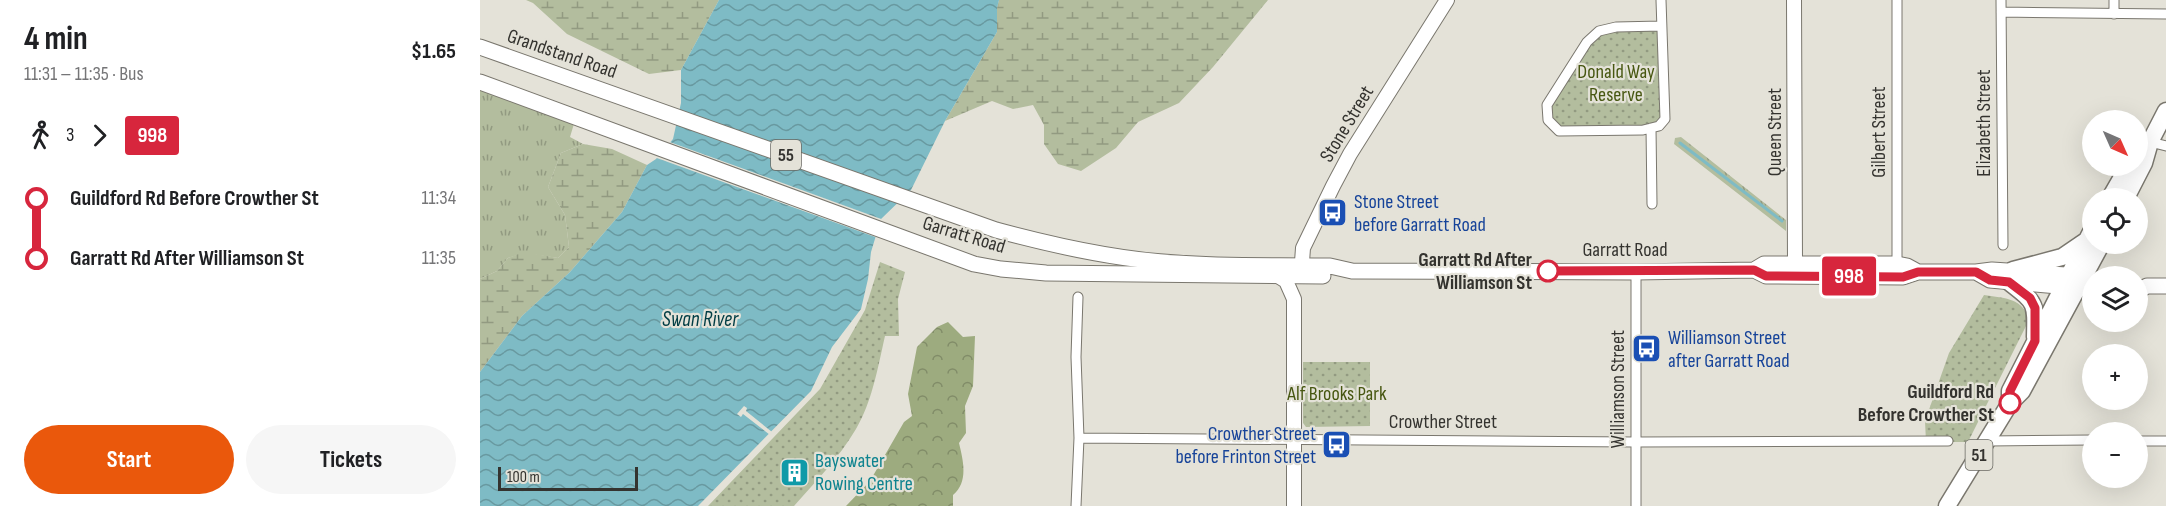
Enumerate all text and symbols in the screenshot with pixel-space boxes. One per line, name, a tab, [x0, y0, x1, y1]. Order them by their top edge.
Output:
text: 4 min	[24, 19, 88, 59]
street label: Grandstand Road	[504, 24, 620, 84]
text: $1.65	[411, 38, 456, 65]
park label: Donald Way Reserve	[1577, 60, 1655, 107]
text: 11:31 – 11:35 · Bus	[24, 62, 144, 86]
street label: Elizabeth Street	[1972, 69, 1996, 177]
street label: Stone Street	[1315, 81, 1379, 167]
street label: Gilbert Street	[1867, 86, 1891, 178]
street label: Queen Street	[1763, 88, 1787, 176]
north arrow	[2082, 110, 2148, 176]
map controls	[2082, 110, 2148, 488]
icon: walk	[24, 119, 57, 152]
icon: forward	[83, 119, 116, 152]
text: 3	[66, 123, 74, 147]
text: 998	[137, 123, 167, 148]
road number: 55	[771, 140, 801, 170]
text: Guildford Rd Before Crowther St	[70, 185, 319, 212]
text: 11:34	[421, 186, 456, 210]
button: locate	[2082, 188, 2148, 254]
place label: Stone Street before Garratt Road	[1354, 190, 1486, 237]
bus stop icon: Stone Street before Garratt Road	[1317, 197, 1349, 229]
street label: Garratt Road	[920, 211, 1008, 259]
street label: Garratt Road	[1582, 238, 1668, 262]
text: Garratt Rd After Williamson St	[70, 245, 304, 272]
text: 11:35	[422, 246, 456, 270]
place label: Garratt Rd After Williamson St	[1418, 248, 1532, 295]
line badge: 998	[1814, 256, 1884, 296]
marker: Garratt Rd After Williamson St	[1537, 260, 1559, 282]
text: 998	[1834, 264, 1864, 289]
button: layers	[2082, 266, 2148, 332]
water label: Swan River	[662, 307, 739, 332]
place label: Williamson Street after Garratt Road	[1668, 326, 1789, 373]
street label: Williamson Street	[1606, 330, 1630, 448]
bus stop icon: Williamson Street after Garratt Road	[1631, 333, 1663, 365]
button: +	[2082, 344, 2148, 410]
place label: Guildford Rd Before Crowther St	[1858, 380, 1994, 427]
park label: Alf Brooks Park	[1286, 382, 1387, 406]
marker: Guildford Rd Before Crowther St	[1999, 392, 2021, 414]
street label: Crowther Street	[1389, 410, 1497, 434]
place label: Crowther Street before Frinton Street	[1175, 422, 1316, 469]
button: −	[2082, 422, 2148, 488]
button: Start	[24, 425, 234, 494]
button: Tickets	[246, 425, 456, 494]
bus stop icon: Crowther Street before Frinton Street	[1321, 429, 1353, 461]
road number: 51	[1966, 440, 1992, 470]
place label: Bayswater Rowing Centre	[815, 449, 913, 496]
building icon: Bayswater Rowing Centre	[778, 457, 810, 489]
scale bar	[498, 464, 638, 492]
text: 100 m	[507, 468, 540, 487]

